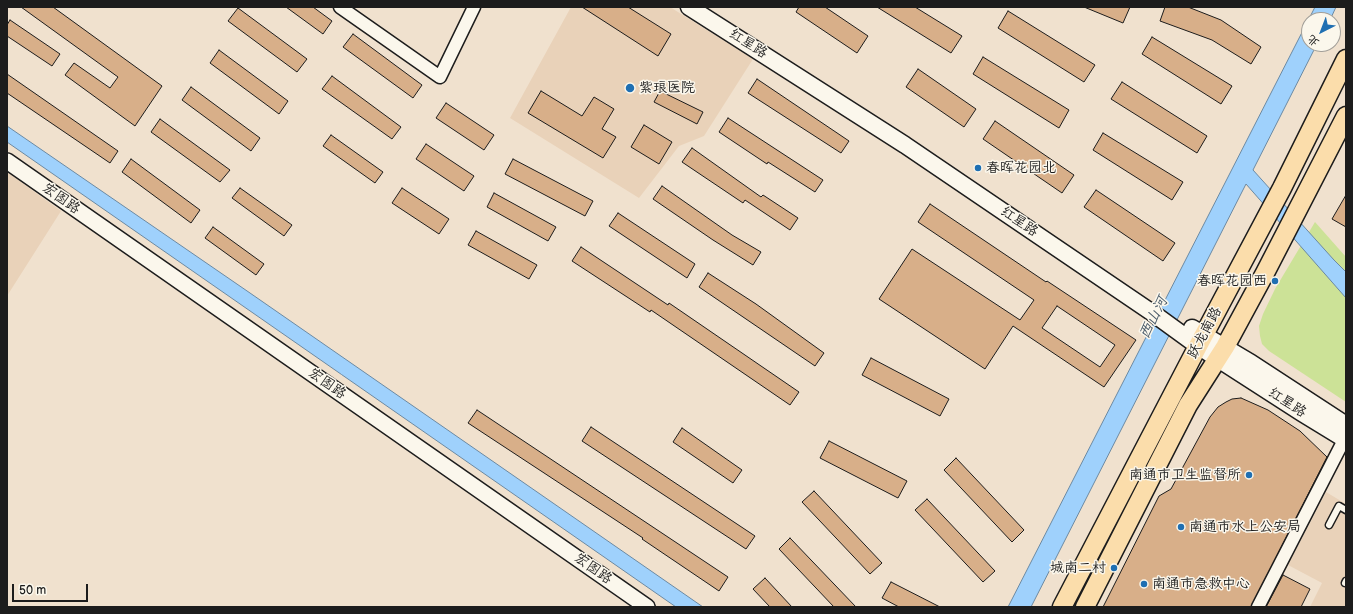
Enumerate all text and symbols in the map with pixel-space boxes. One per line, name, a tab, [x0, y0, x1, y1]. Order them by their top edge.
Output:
north arrow	[1301, 12, 1341, 52]
street label: 红星路	[726, 26, 770, 62]
text: 北	[1305, 32, 1322, 49]
place label: 紫琅医院	[639, 80, 695, 96]
marker: 紫琅医院	[624, 82, 636, 94]
place label: 春晖花园北	[986, 160, 1056, 176]
marker: 春晖花园北	[973, 163, 983, 173]
street label: 宏图路	[39, 180, 83, 218]
street label: 红星路	[997, 203, 1041, 241]
place label: 春晖花园西	[1197, 273, 1267, 289]
marker: 春晖花园西	[1270, 276, 1280, 286]
water label: 西山河	[1136, 294, 1172, 342]
street label: 跃龙南路	[1184, 304, 1226, 362]
street label: 宏图路	[305, 365, 349, 403]
street label: 红星路	[1265, 385, 1309, 421]
place label: 南通市卫生监督所	[1129, 467, 1241, 483]
marker: 南通市卫生监督所	[1244, 470, 1254, 480]
place label: 南通市水上公安局	[1189, 519, 1301, 535]
marker: 南通市水上公安局	[1176, 522, 1186, 532]
street label: 宏图路	[571, 550, 615, 588]
place label: 城南二村	[1050, 560, 1106, 576]
marker: 城南二村	[1109, 563, 1119, 573]
scale bar	[14, 576, 90, 602]
place label: 南通市急救中心	[1152, 576, 1250, 592]
marker: 南通市急救中心	[1139, 579, 1149, 589]
text: 50 m	[19, 583, 46, 598]

